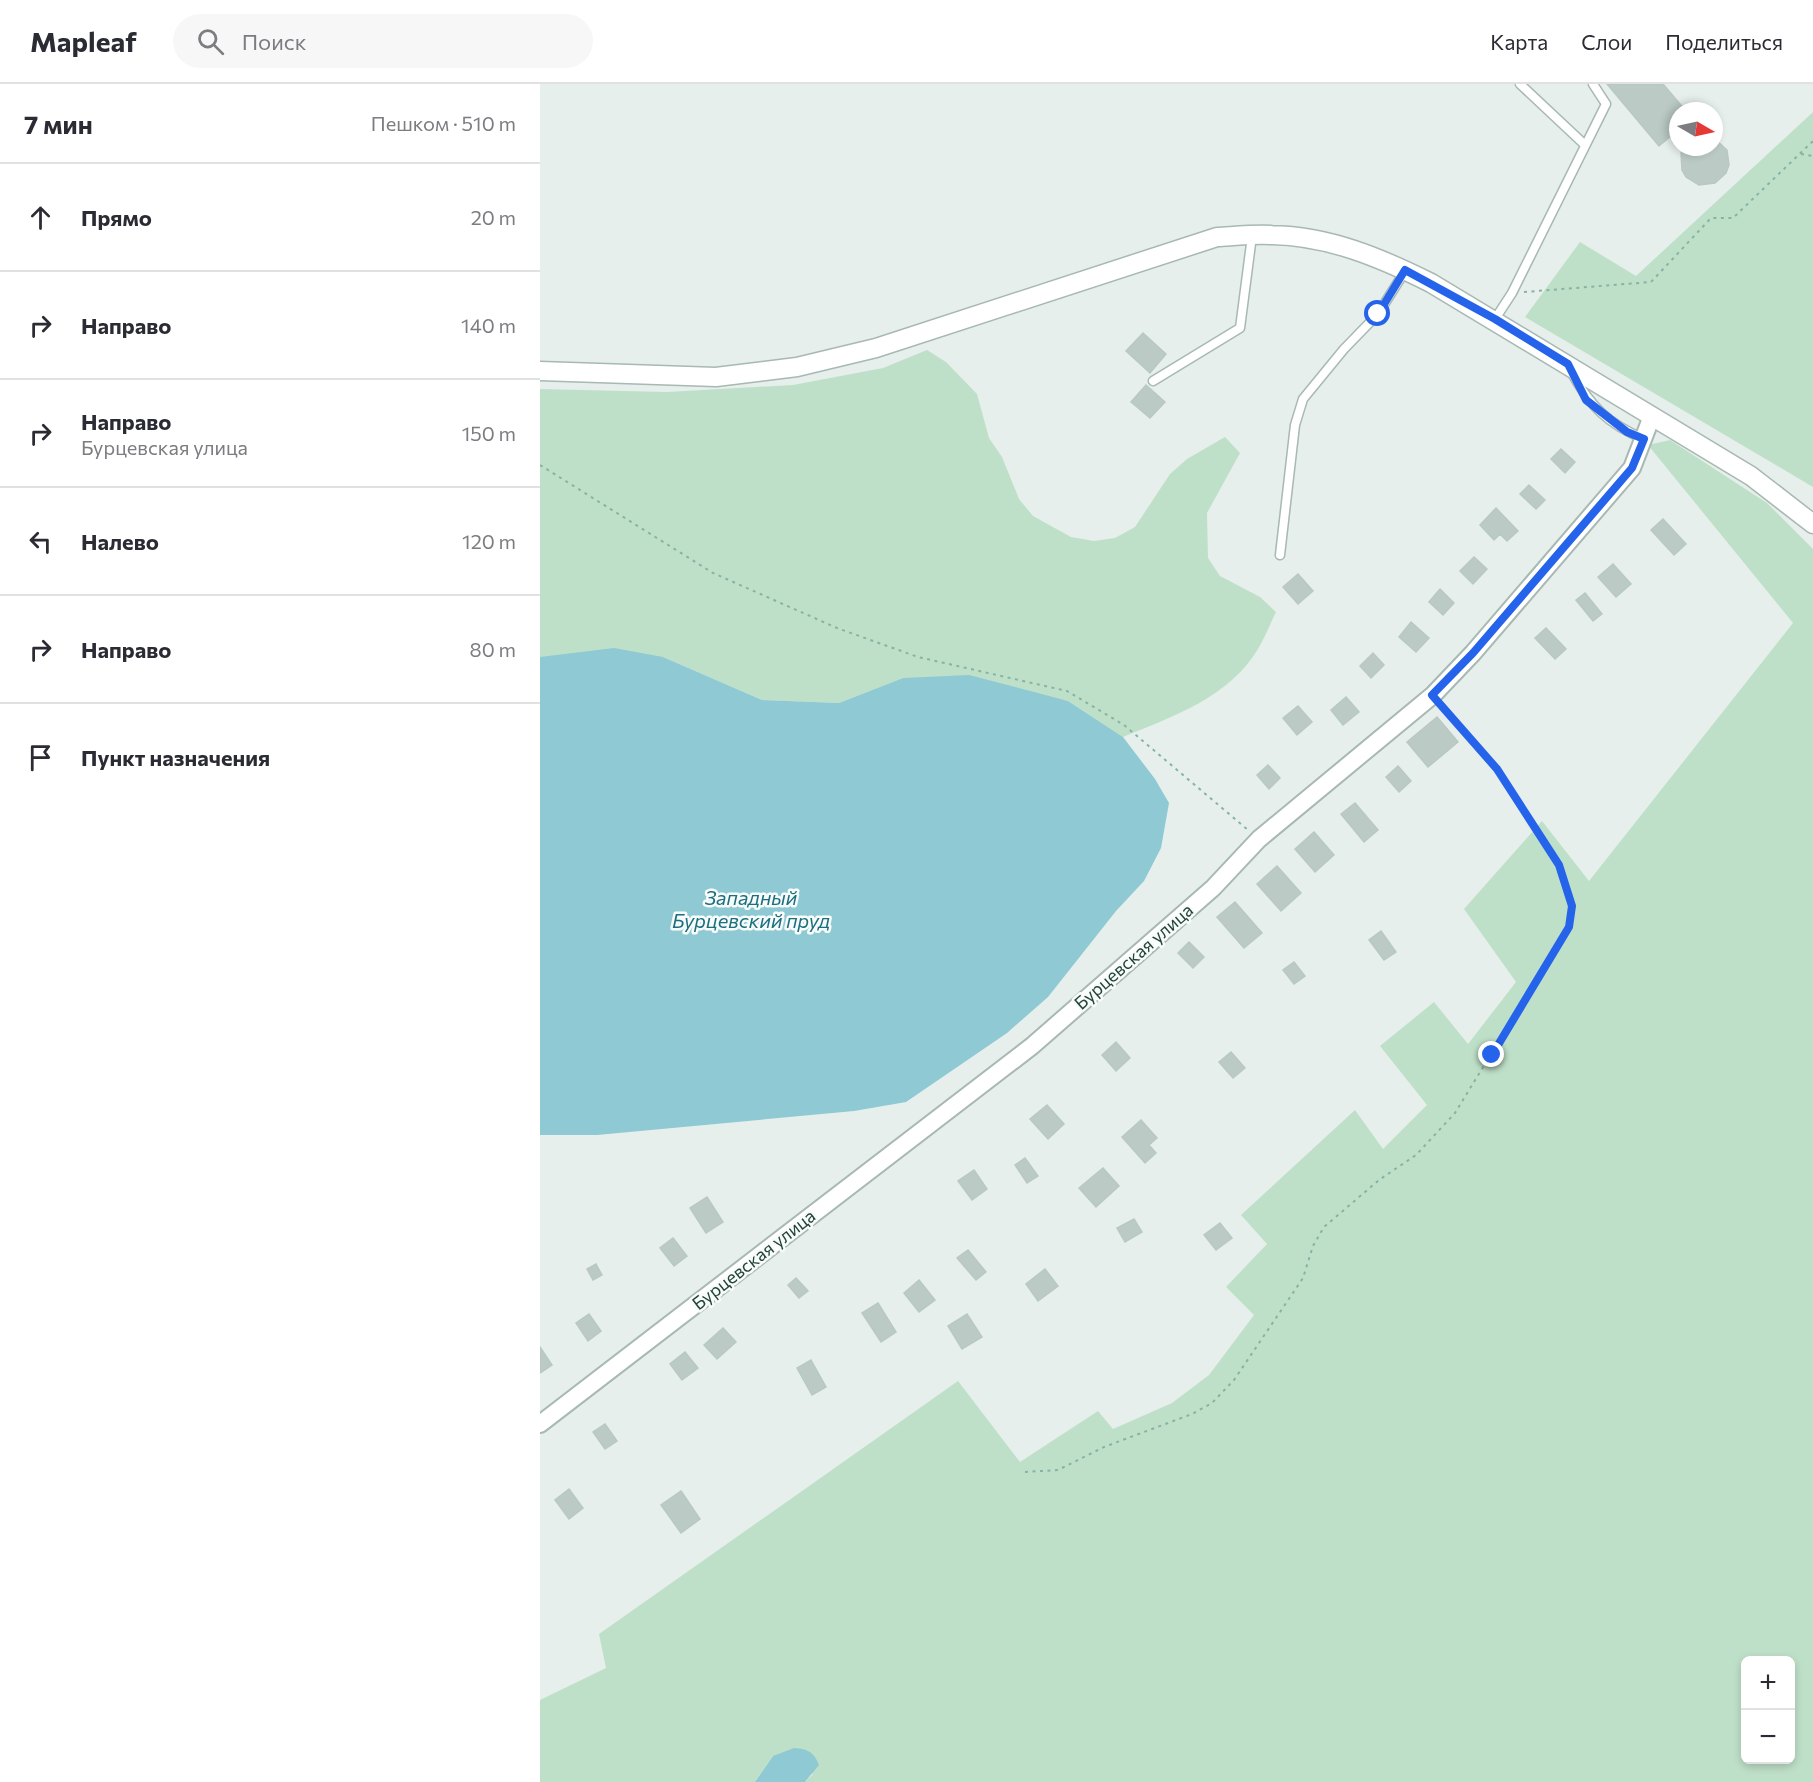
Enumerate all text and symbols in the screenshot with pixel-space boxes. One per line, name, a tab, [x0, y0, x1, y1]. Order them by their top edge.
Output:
search box	[173, 14, 593, 68]
text: Mapleaf	[30, 24, 137, 58]
icon: search	[194, 25, 227, 58]
text: Поиск	[242, 28, 306, 55]
text: Карта	[1490, 29, 1548, 54]
text: Слои	[1581, 29, 1632, 54]
text: Поделиться	[1665, 29, 1783, 54]
north arrow	[1669, 102, 1723, 156]
text: 7 мин	[24, 108, 93, 139]
text: Пешком · 510 m	[371, 111, 516, 135]
icon: ahead	[24, 201, 57, 234]
text: Прямо	[81, 204, 152, 231]
text: 20 m	[471, 205, 516, 229]
route start	[1364, 300, 1390, 326]
icon: right	[24, 309, 57, 342]
text: Направо	[81, 312, 171, 339]
text: 140 m	[461, 313, 516, 337]
text: Направо	[81, 408, 171, 435]
icon: right	[24, 417, 57, 450]
text: 150 m	[462, 421, 516, 445]
text: Бурцевская улица	[81, 435, 248, 459]
icon: left	[24, 525, 57, 558]
text: Налево	[81, 528, 159, 555]
text: 120 m	[462, 529, 516, 553]
icon: right	[24, 633, 57, 666]
text: Направо	[81, 636, 171, 663]
text: 80 m	[470, 637, 516, 661]
icon: arrive	[24, 741, 57, 774]
text: Пункт назначения	[81, 744, 270, 771]
water label: Западный Бурцевский пруд	[672, 885, 830, 932]
street label: Бурцевская улица	[1069, 899, 1197, 1014]
route end	[1478, 1041, 1504, 1067]
street label: Бурцевская улица	[687, 1204, 819, 1314]
map controls	[1741, 1656, 1795, 1764]
button: +	[1741, 1656, 1795, 1710]
button: −	[1741, 1710, 1795, 1764]

